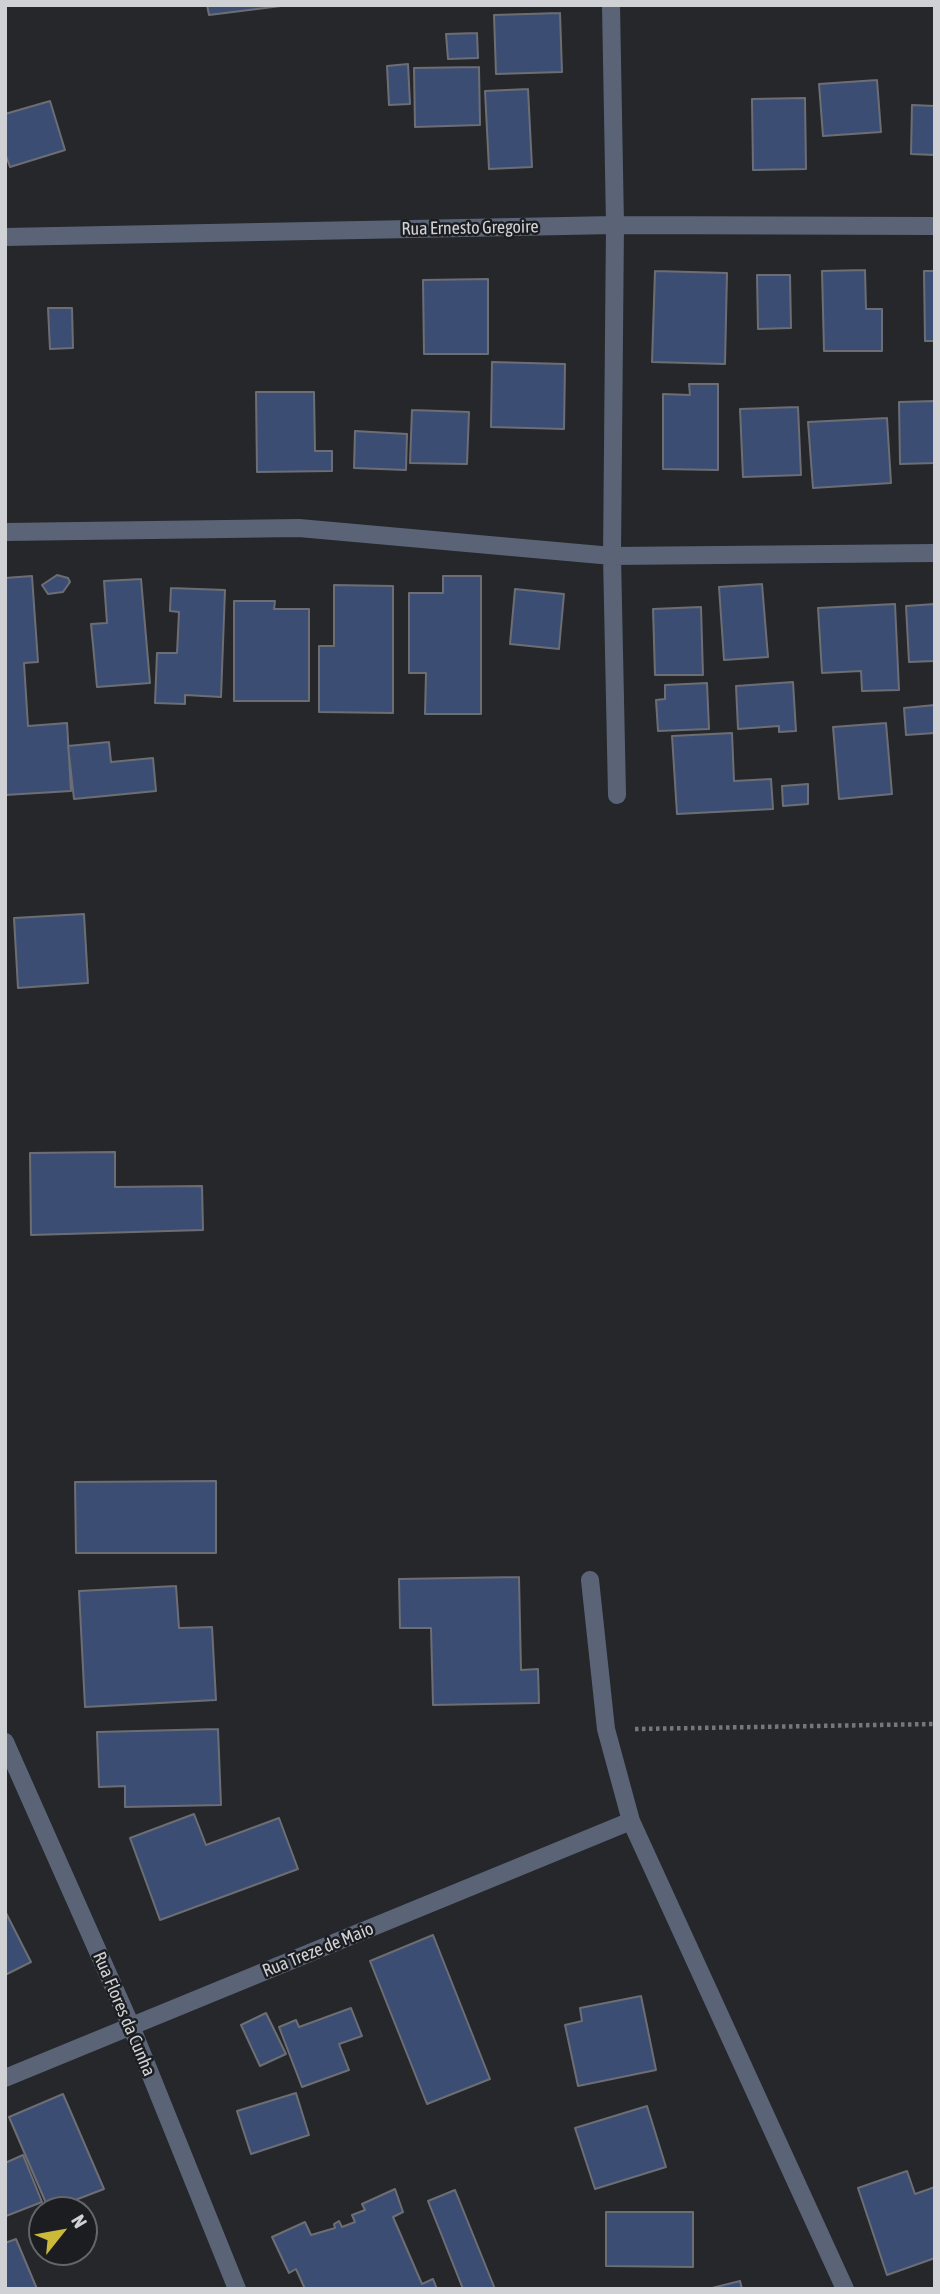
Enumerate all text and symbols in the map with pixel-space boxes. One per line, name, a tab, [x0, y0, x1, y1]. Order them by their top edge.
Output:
street label: Rua Ernesto Gregoire	[401, 216, 539, 240]
street label: Rua Treze de Maio	[259, 1918, 377, 1982]
street label: Rua Flores da Cunha	[88, 1949, 160, 2079]
north arrow	[28, 2196, 98, 2266]
text: N	[67, 2211, 92, 2232]

